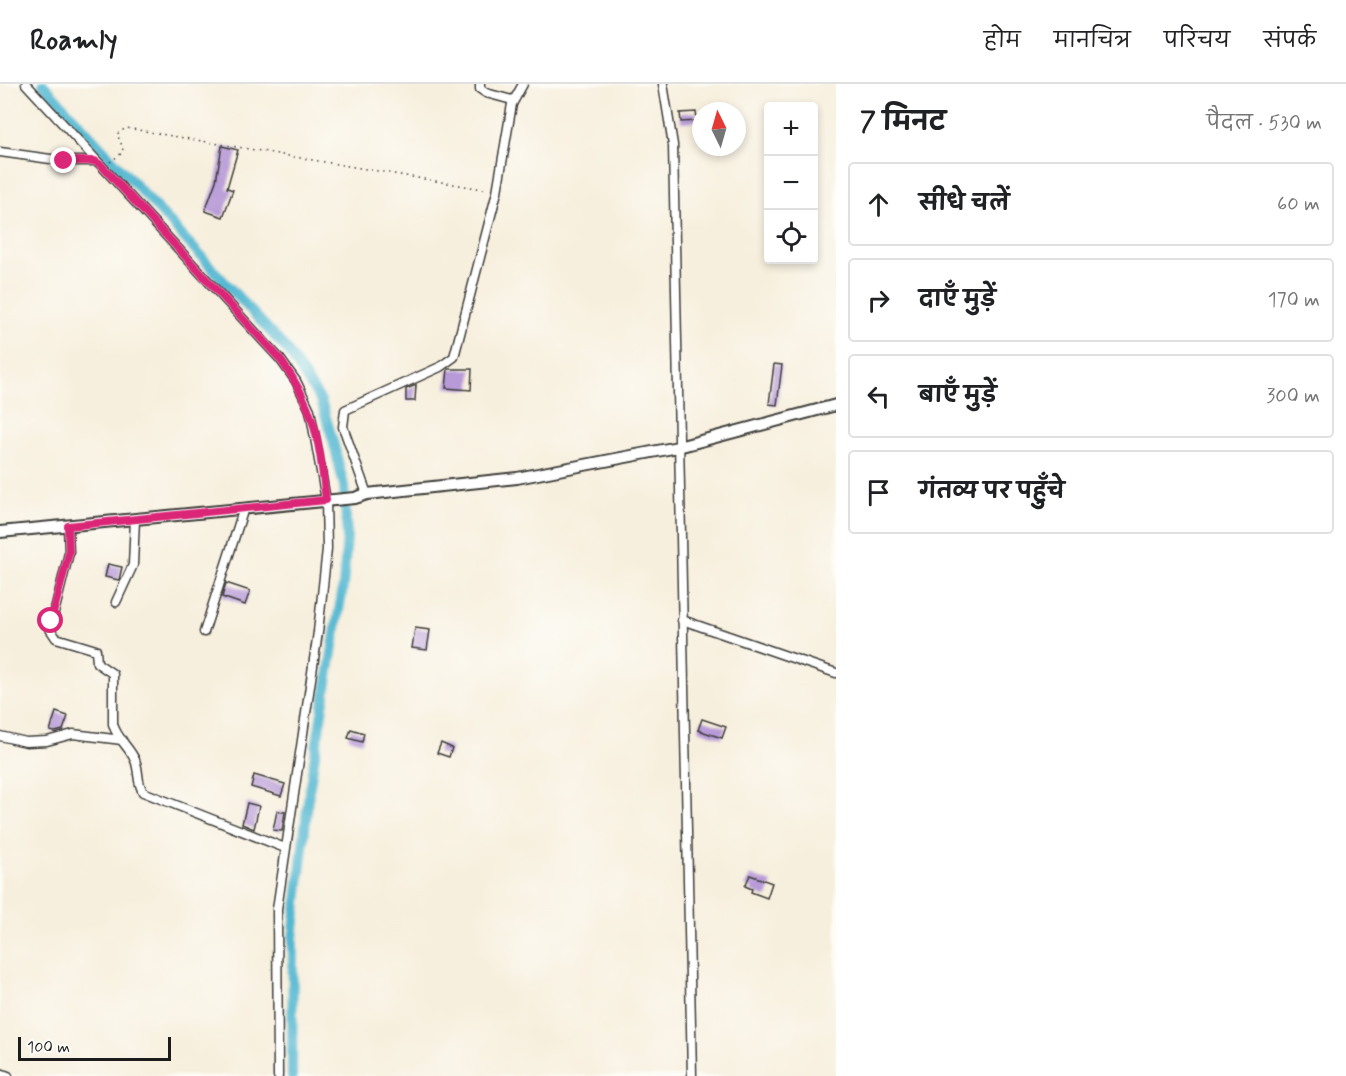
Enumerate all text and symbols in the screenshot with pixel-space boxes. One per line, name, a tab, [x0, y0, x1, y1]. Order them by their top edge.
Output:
text: Roamly	[30, 23, 118, 60]
text: होम	[984, 27, 1021, 55]
text: मानचित्र	[1054, 27, 1131, 55]
text: परिचय	[1164, 27, 1230, 55]
text: संपर्क	[1263, 27, 1316, 55]
north arrow	[692, 102, 746, 156]
map controls	[764, 102, 818, 264]
button: +	[764, 102, 818, 156]
text: 7 मिनट	[860, 106, 946, 140]
text: पैदल · 530 m	[1207, 110, 1322, 137]
route end	[50, 147, 76, 173]
button: −	[764, 156, 818, 210]
icon: ahead	[862, 188, 895, 221]
text: सीधे चलें	[919, 190, 1009, 218]
text: 60 m	[1277, 191, 1320, 218]
button: locate	[764, 210, 818, 264]
icon: right	[862, 284, 895, 317]
text: दाएँ मुड़ें	[919, 286, 996, 314]
text: 170 m	[1268, 287, 1320, 314]
icon: left	[862, 380, 895, 413]
text: बाएँ मुड़ें	[919, 382, 997, 410]
text: 300 m	[1266, 383, 1320, 410]
icon: arrive	[862, 476, 895, 509]
text: गंतव्य पर पहुँचे	[919, 478, 1065, 506]
route start	[37, 607, 63, 633]
scale bar	[18, 1034, 171, 1062]
text: 100 m	[27, 1037, 70, 1058]

